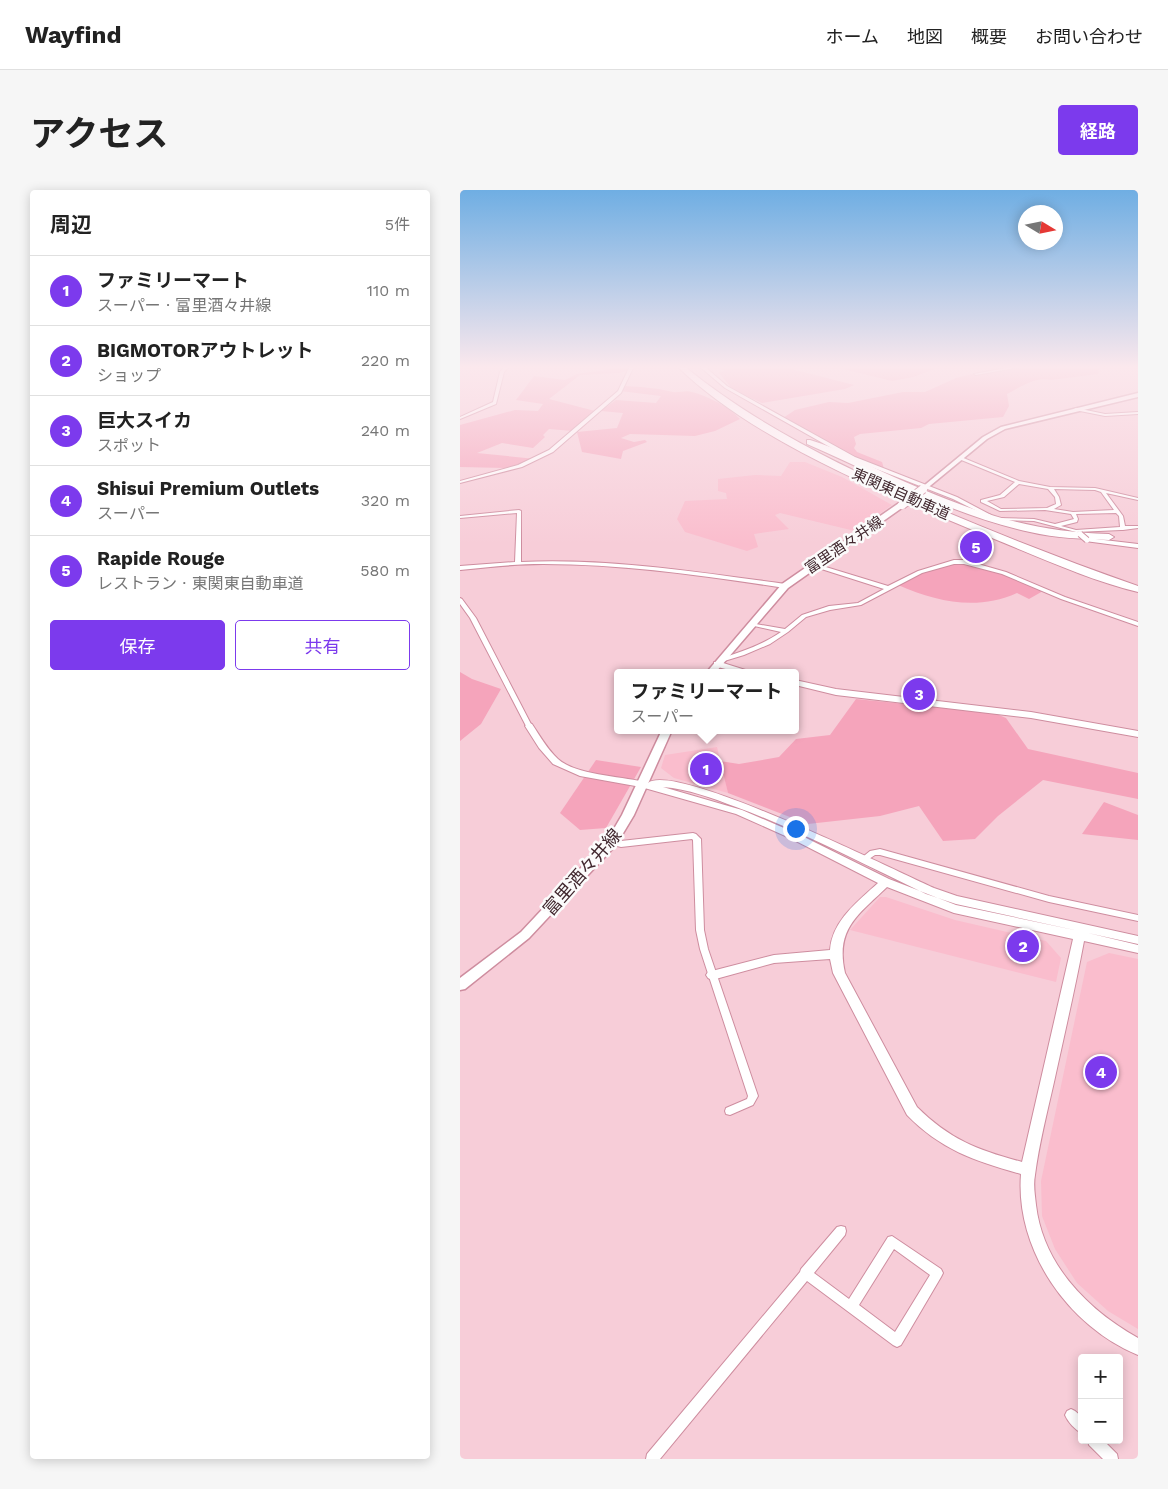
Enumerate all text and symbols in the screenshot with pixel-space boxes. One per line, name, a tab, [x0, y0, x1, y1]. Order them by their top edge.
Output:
text: Wayfind	[25, 21, 121, 49]
text: ホーム	[826, 26, 879, 47]
text: 地図	[907, 26, 943, 47]
text: 概要	[971, 26, 1007, 47]
text: お問い合わせ	[1035, 26, 1143, 47]
button: 経路	[1058, 105, 1138, 155]
text: アクセス	[30, 113, 168, 155]
north arrow	[1018, 205, 1063, 250]
text: 周辺	[50, 212, 92, 237]
text: 5件	[385, 215, 410, 234]
text: ファミリーマート	[97, 269, 249, 292]
text: 1	[63, 281, 69, 300]
text: 110 m	[367, 281, 410, 300]
text: スーパー · 富里酒々井線	[97, 296, 271, 315]
text: BIGMOTORアウトレット	[97, 339, 314, 362]
text: 2	[61, 351, 71, 370]
text: 220 m	[361, 351, 410, 370]
text: ショップ	[97, 366, 161, 385]
text: 巨大スイカ	[97, 409, 192, 432]
text: 3	[61, 421, 71, 440]
text: 240 m	[361, 421, 410, 440]
text: スポット	[97, 436, 161, 455]
street label: 東関東自動車道	[849, 464, 953, 524]
text: Shisui Premium Outlets	[97, 477, 319, 500]
text: 4	[61, 491, 71, 510]
text: 320 m	[361, 491, 410, 510]
text: スーパー	[97, 504, 161, 523]
street label: 富里酒々井線	[802, 512, 886, 578]
pin: 5	[960, 528, 992, 566]
text: Rapide Rouge	[97, 547, 225, 570]
text: 5	[61, 561, 71, 580]
text: 580 m	[360, 561, 410, 580]
text: レストラン · 東関東自動車道	[97, 574, 304, 593]
button: 保存	[50, 620, 225, 670]
button: 共有	[235, 620, 410, 670]
popup	[614, 669, 799, 734]
pin: 3	[903, 675, 935, 713]
text: ファミリーマート	[630, 680, 783, 703]
text: スーパー	[630, 707, 694, 726]
pin: 1	[690, 750, 722, 788]
your location	[783, 816, 809, 842]
street label: 富里酒々井線	[539, 824, 625, 920]
pin: 2	[1007, 927, 1039, 965]
pin: 4	[1085, 1053, 1117, 1091]
map controls	[1078, 1354, 1123, 1444]
button: +	[1078, 1354, 1123, 1399]
button: −	[1078, 1399, 1123, 1444]

